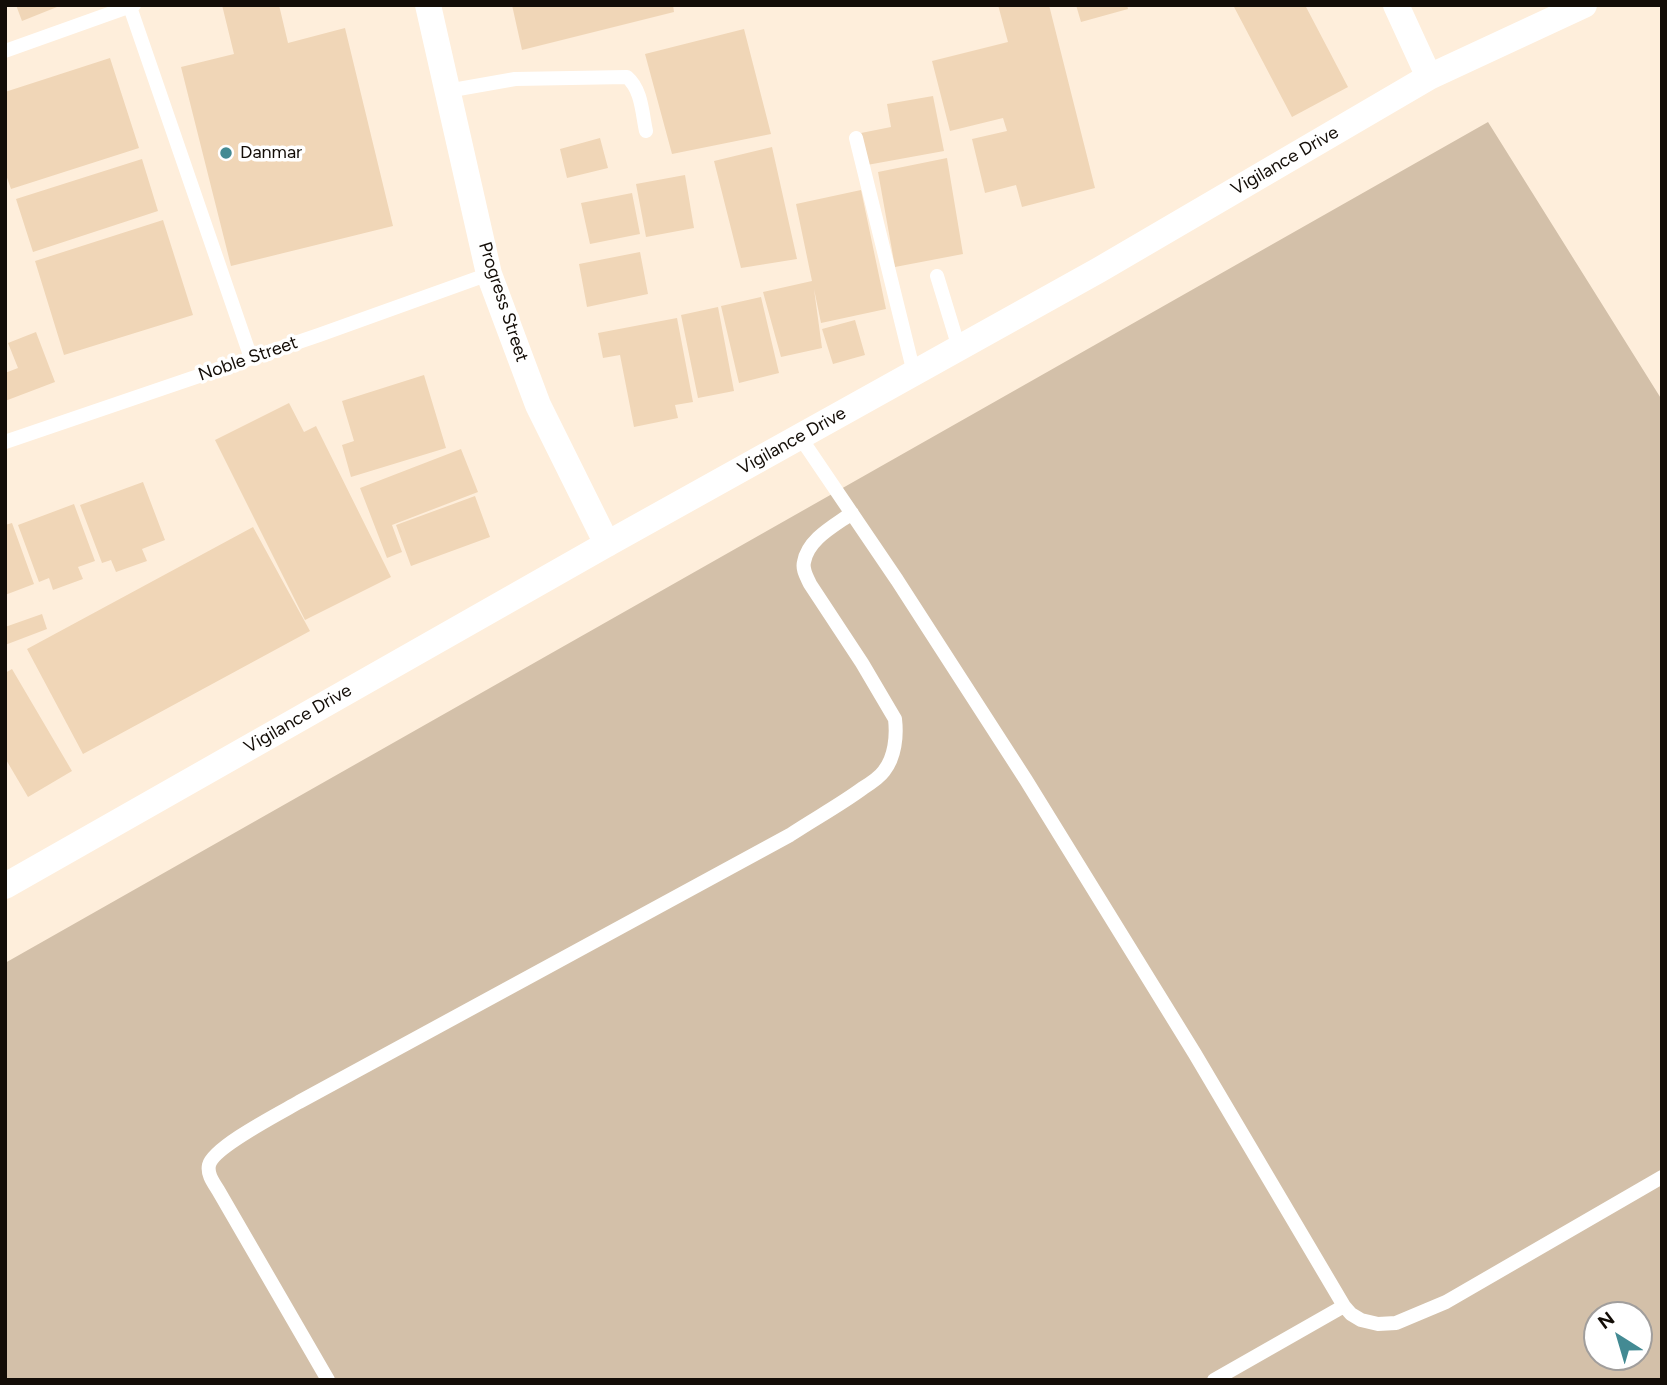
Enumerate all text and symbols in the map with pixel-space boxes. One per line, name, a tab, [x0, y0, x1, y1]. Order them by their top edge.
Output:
street label: Vigilance Drive	[1228, 122, 1342, 200]
place label: Danmar	[240, 142, 302, 164]
marker: Danmar	[218, 145, 234, 161]
street label: Progress Street	[473, 239, 533, 365]
street label: Noble Street	[196, 332, 300, 386]
street label: Vigilance Drive	[734, 402, 850, 480]
street label: Vigilance Drive	[241, 680, 355, 758]
north arrow	[1583, 1301, 1653, 1371]
text: N	[1593, 1307, 1619, 1334]

